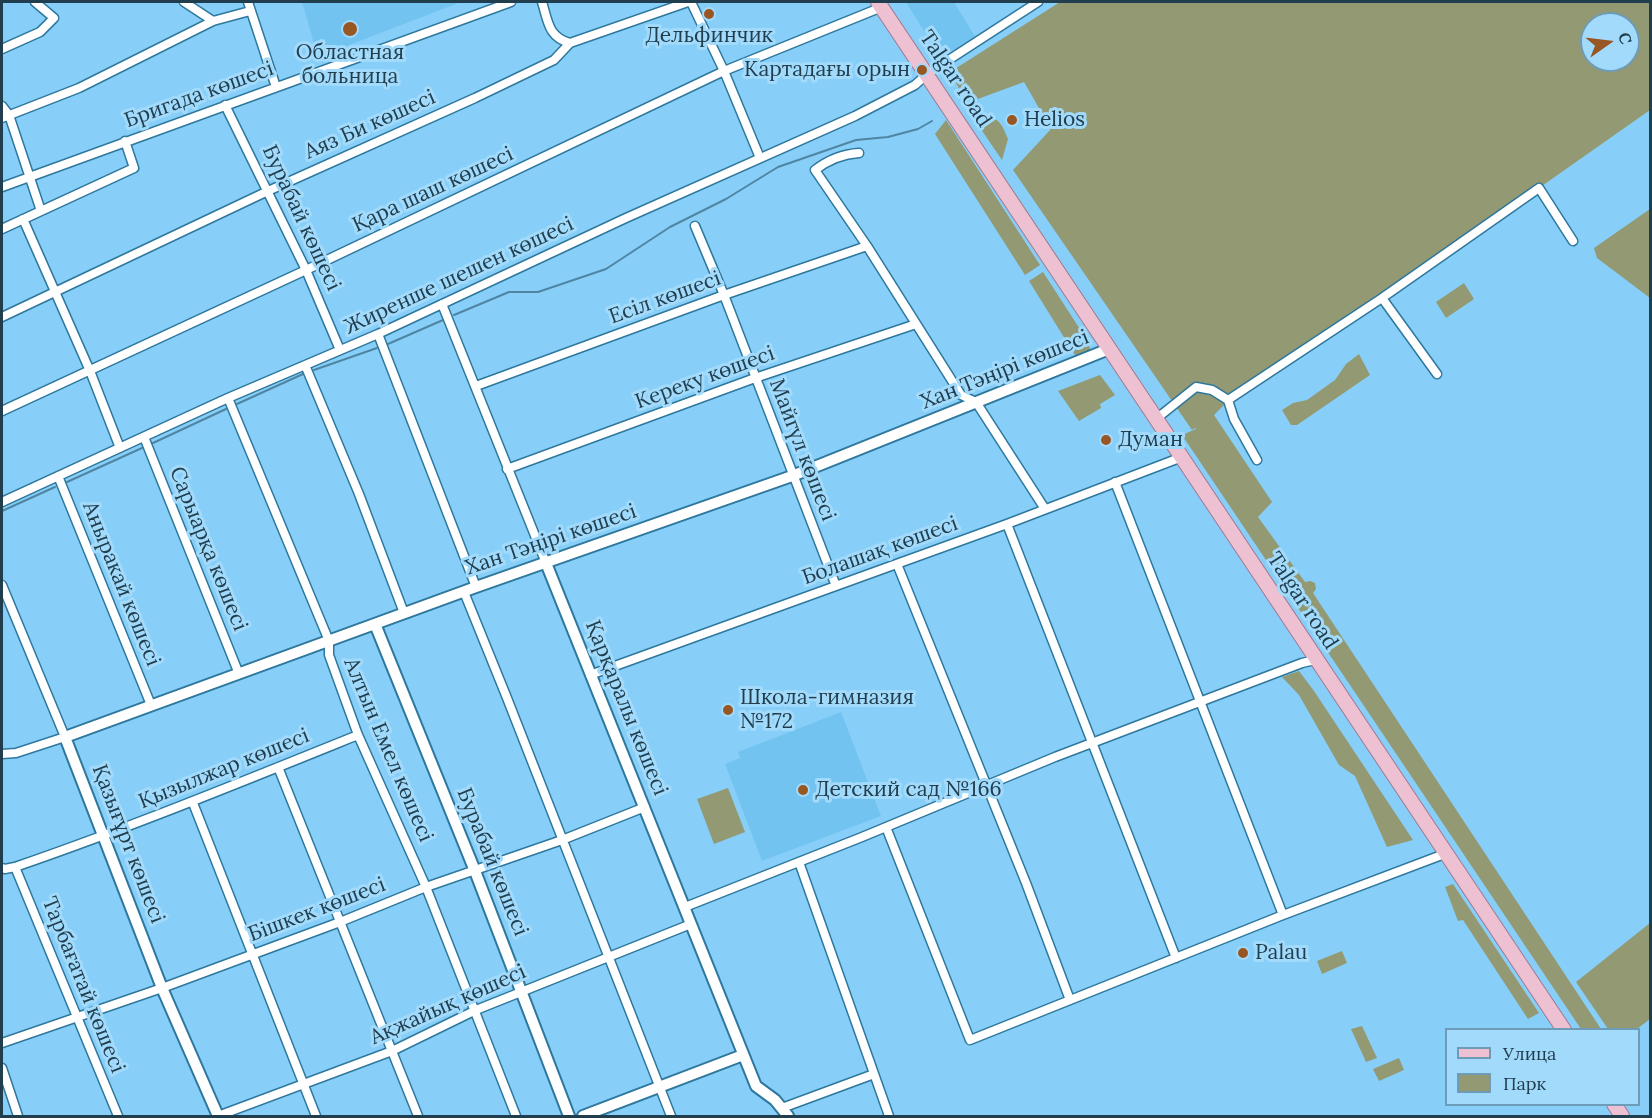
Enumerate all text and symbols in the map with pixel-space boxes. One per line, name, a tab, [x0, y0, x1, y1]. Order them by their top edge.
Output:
marker: Дельфинчик	[702, 7, 716, 21]
north arrow	[1580, 12, 1640, 72]
marker: Областная больница	[341, 20, 359, 38]
place label: Дельфинчик	[645, 23, 773, 49]
street label: Talgar road	[913, 26, 997, 132]
text: С	[1614, 30, 1637, 46]
place label: Областная больница	[296, 40, 404, 90]
street label: Бригада көшесі	[121, 56, 277, 134]
place label: Картадағы орын	[744, 57, 910, 83]
marker: Картадағы орын	[915, 63, 929, 77]
street label: Аяз Би көшесі	[301, 85, 439, 165]
place label: Helios	[1024, 107, 1085, 133]
marker: Helios	[1005, 113, 1019, 127]
street label: Бурабай көшесі	[256, 141, 346, 295]
street label: Қара шаш көшесі	[349, 142, 517, 238]
street label: Жиренше шешен көшесі	[340, 212, 578, 340]
street label: Есіл көшесі	[606, 266, 724, 330]
street label: Хан Тәңірі көшесі	[917, 325, 1093, 415]
street label: Кереку көшесі	[632, 341, 778, 415]
street label: Майгүл көшесі	[763, 375, 841, 525]
place label: Думан	[1118, 427, 1183, 453]
marker: Думан	[1099, 433, 1113, 447]
street label: Сарыарқа көшесі	[164, 463, 252, 635]
street label: Аныракай көшесі	[77, 498, 165, 670]
street label: Хан Тәңірі көшесі	[462, 499, 640, 581]
street label: Болашақ көшесі	[799, 511, 961, 591]
street label: Talgar road	[1261, 548, 1343, 654]
street label: Қарқаралы көшесі	[579, 617, 673, 799]
street label: Алтын Емел көшесі	[338, 654, 438, 846]
place label: Школа-гимназия №172	[740, 685, 914, 735]
marker: Школа-гимназия №172	[721, 703, 735, 717]
street label: Қызылжар көшесі	[135, 723, 313, 815]
street label: Қазығұрт көшесі	[86, 761, 170, 927]
place label: Детский сад №166	[815, 777, 1002, 803]
marker: Детский сад №166	[796, 783, 810, 797]
street label: Бурабай көшесі	[451, 784, 533, 940]
street label: Бішкек көшесі	[245, 872, 389, 948]
street label: Тарбағатай көшесі	[36, 893, 130, 1077]
place label: Palau	[1255, 940, 1307, 966]
marker: Palau	[1236, 946, 1250, 960]
street label: Ақжайық көшесі	[366, 959, 530, 1051]
legend	[1445, 1028, 1640, 1106]
text: Улица	[1503, 1042, 1556, 1065]
text: Парк	[1503, 1072, 1546, 1095]

